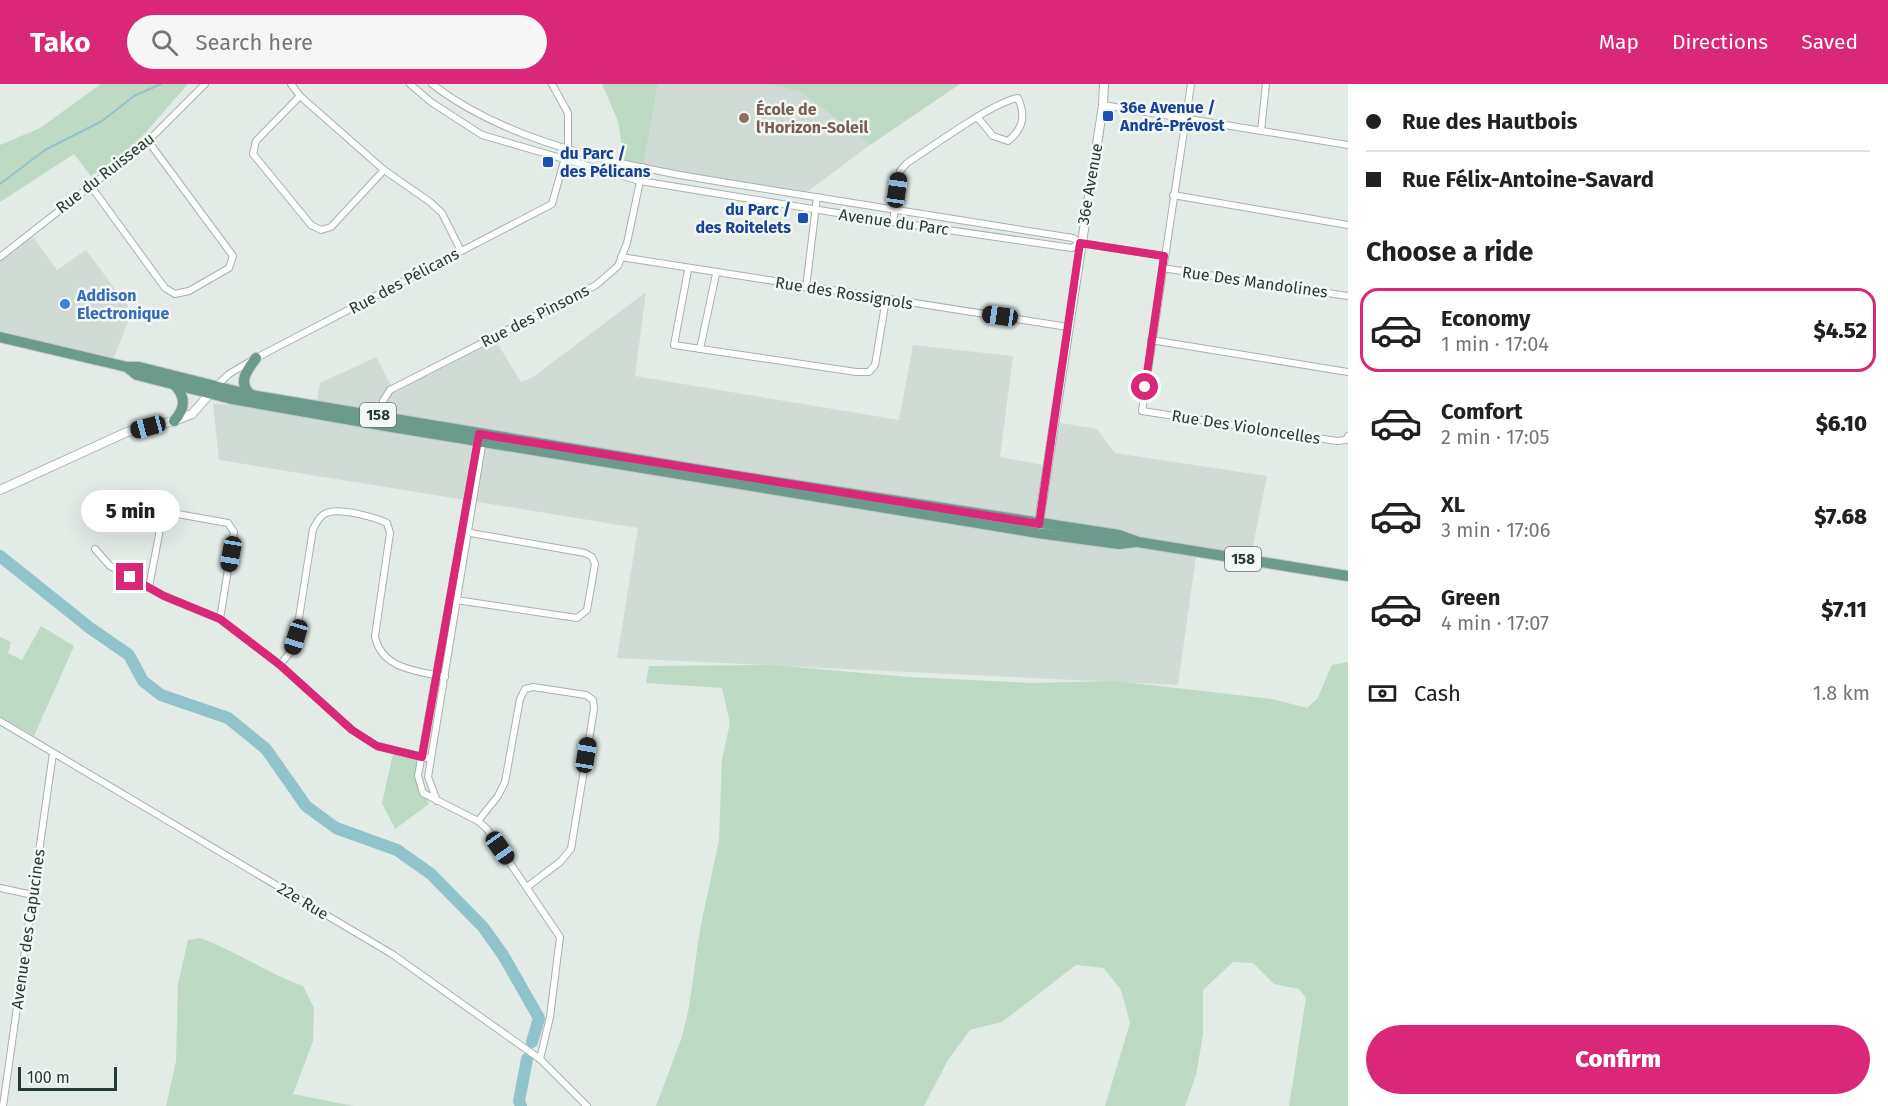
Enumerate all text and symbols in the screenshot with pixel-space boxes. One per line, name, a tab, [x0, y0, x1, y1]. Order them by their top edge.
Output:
search box	[127, 15, 547, 69]
text: Tako	[30, 26, 91, 59]
icon: search	[148, 26, 181, 59]
text: Search here	[196, 29, 313, 56]
text: Map	[1599, 29, 1639, 55]
text: Directions	[1672, 29, 1768, 55]
text: Saved	[1801, 29, 1858, 55]
place label: 36e Avenue / André-Prévost	[1119, 98, 1226, 135]
place label: École de l'Horizon-Soleil	[756, 99, 868, 137]
text: Rue des Hautbois	[1402, 108, 1577, 135]
marker: 36e Avenue / André-Prévost	[1101, 109, 1115, 123]
marker: École de l'Horizon-Soleil	[737, 111, 751, 125]
street label: Rue du Ruisseau	[52, 129, 158, 217]
street label: 36e Avenue	[1073, 142, 1107, 226]
place label: du Parc / des Pélicans	[560, 144, 651, 181]
marker: du Parc / des Pélicans	[541, 155, 555, 169]
text: Rue Félix-Antoine-Savard	[1402, 166, 1654, 193]
car	[886, 171, 908, 209]
place label: du Parc / des Roitelets	[695, 200, 791, 237]
street label: Avenue du Parc	[838, 205, 951, 239]
marker: du Parc / des Roitelets	[796, 211, 810, 225]
text: Choose a ride	[1366, 236, 1533, 268]
street label: Rue des Pélicans	[346, 244, 462, 318]
street label: Rue Des Mandolines	[1181, 262, 1329, 302]
street label: Rue des Rossignols	[774, 273, 914, 313]
street label: Rue des Pinsons	[478, 281, 592, 351]
place label: Addison Electronique	[76, 286, 169, 323]
marker: Addison Electronique	[58, 297, 72, 311]
icon: car	[1369, 303, 1423, 357]
car	[981, 305, 1019, 327]
text: Economy	[1441, 305, 1530, 332]
text: $4.52	[1813, 317, 1867, 344]
text: 1 min · 17:04	[1441, 332, 1549, 356]
route start	[1131, 373, 1158, 400]
icon: car	[1369, 396, 1423, 450]
text: Comfort	[1441, 398, 1522, 425]
road number: 158	[360, 403, 396, 427]
street label: Rue Des Violoncelles	[1170, 406, 1322, 448]
text: $6.10	[1816, 410, 1867, 437]
car	[128, 414, 168, 440]
text: 2 min · 17:05	[1441, 425, 1550, 449]
icon: car	[1369, 489, 1423, 543]
callout: 5 min	[80, 490, 180, 532]
text: XL	[1441, 491, 1465, 518]
text: 5 min	[106, 499, 155, 523]
text: $7.68	[1814, 503, 1867, 530]
text: 3 min · 17:06	[1441, 518, 1550, 542]
car	[219, 535, 243, 573]
road number: 158	[1225, 547, 1261, 571]
route end	[116, 563, 143, 590]
icon: car	[1369, 582, 1423, 636]
text: Green	[1441, 584, 1500, 611]
text: $7.11	[1821, 596, 1867, 623]
text: 4 min · 17:07	[1441, 611, 1549, 635]
car	[282, 617, 310, 657]
icon: cash	[1366, 677, 1399, 710]
text: Cash	[1414, 680, 1461, 707]
text: 1.8 km	[1813, 681, 1870, 705]
car	[574, 736, 598, 774]
car	[482, 828, 518, 868]
street label: Avenue des Capucines	[7, 848, 49, 1010]
street label: 22e Rue	[274, 878, 332, 924]
button: Confirm	[1366, 1025, 1870, 1094]
scale bar	[18, 1064, 117, 1092]
text: 100 m	[27, 1068, 70, 1087]

